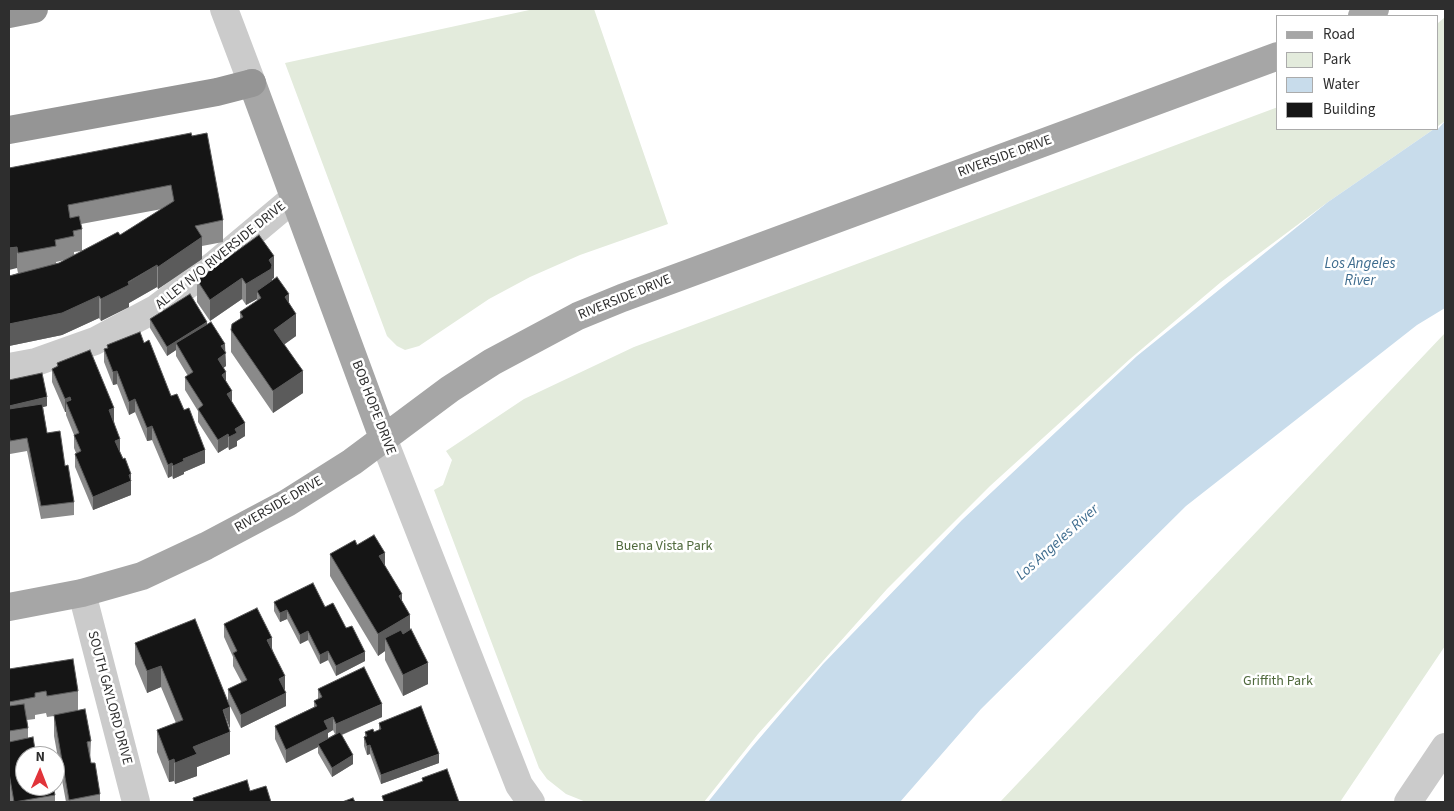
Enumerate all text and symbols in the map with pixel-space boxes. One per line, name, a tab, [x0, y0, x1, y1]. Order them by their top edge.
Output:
legend	[1276, 15, 1439, 130]
text: Road	[1323, 24, 1355, 45]
text: Park	[1323, 49, 1351, 70]
text: Water	[1323, 74, 1359, 95]
text: Building	[1323, 99, 1375, 120]
street label: RIVERSIDE DRIVE	[956, 132, 1054, 182]
street label: ALLEY N/O RIVERSIDE DRIVE	[152, 198, 290, 314]
water label: Los Angeles River	[1324, 256, 1396, 291]
street label: RIVERSIDE DRIVE	[576, 272, 674, 324]
street label: BOB HOPE DRIVE	[347, 358, 399, 458]
street label: RIVERSIDE DRIVE	[232, 473, 326, 537]
water label: Los Angeles River	[1013, 501, 1103, 585]
park label: Buena Vista Park	[615, 539, 713, 555]
street label: SOUTH GAYLORD DRIVE	[83, 629, 135, 767]
park label: Griffith Park	[1243, 674, 1313, 690]
north arrow	[15, 746, 65, 796]
text: N	[35, 747, 45, 767]

